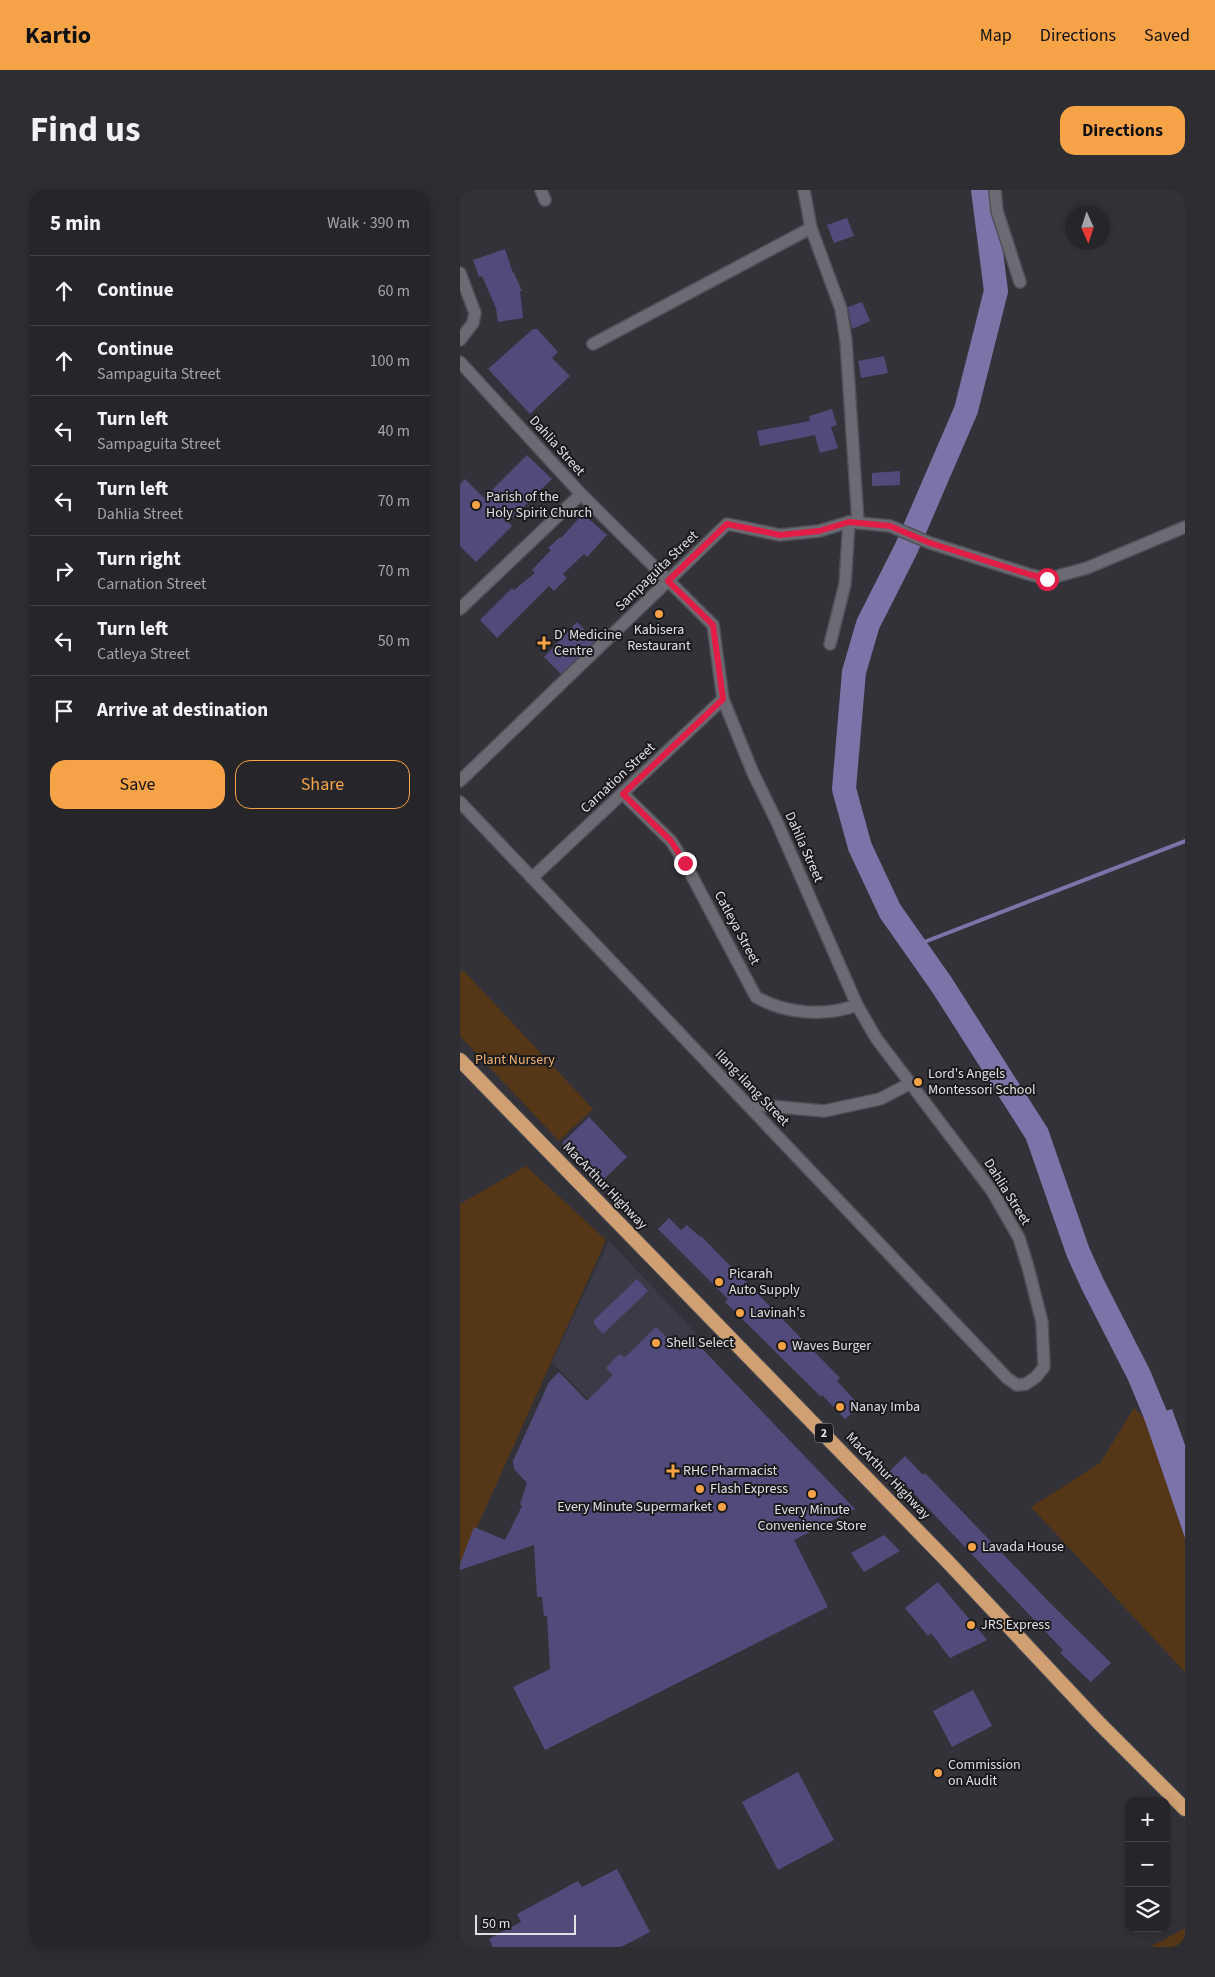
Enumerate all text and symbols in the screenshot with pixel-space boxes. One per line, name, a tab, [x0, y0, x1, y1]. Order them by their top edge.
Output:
text: Kartio	[25, 18, 91, 53]
text: Map	[980, 23, 1012, 48]
text: Directions	[1040, 23, 1116, 48]
text: Saved	[1144, 23, 1190, 48]
text: Find us	[30, 105, 140, 155]
button: Directions	[1060, 106, 1185, 155]
north arrow	[1065, 205, 1110, 250]
text: 5 min	[50, 208, 101, 238]
text: Walk · 390 m	[327, 212, 410, 234]
icon: ahead	[50, 277, 78, 305]
text: Continue	[97, 277, 174, 304]
text: 60 m	[378, 280, 410, 302]
text: Continue	[97, 336, 174, 363]
icon: ahead	[50, 347, 78, 375]
text: 100 m	[370, 350, 410, 372]
text: Sampaguita Street	[97, 363, 221, 385]
text: Turn left	[97, 406, 168, 433]
street label: Dahlia Street	[524, 411, 590, 481]
icon: left	[50, 417, 78, 445]
text: 40 m	[378, 420, 410, 442]
text: Sampaguita Street	[97, 433, 221, 455]
text: Turn left	[97, 476, 168, 503]
icon: left	[50, 487, 78, 515]
place label: Parish of the Holy Spirit Church	[486, 487, 592, 523]
text: 70 m	[378, 490, 410, 512]
marker: Parish of the Holy Spirit Church	[470, 499, 482, 511]
text: Dahlia Street	[97, 503, 183, 525]
street label: Sampaguita Street	[611, 526, 703, 616]
text: Turn right	[97, 546, 181, 573]
icon: right	[50, 557, 78, 585]
text: 70 m	[378, 560, 410, 582]
route start	[1036, 568, 1059, 591]
text: Carnation Street	[97, 573, 206, 595]
marker: Kabisera Restaurant	[653, 608, 665, 620]
text: Turn left	[97, 616, 168, 643]
place label: Kabisera Restaurant	[627, 620, 691, 656]
place label: D' Medicine Centre	[554, 625, 622, 661]
icon: left	[50, 627, 78, 655]
text: 50 m	[378, 630, 410, 652]
marker: D' Medicine Centre	[538, 637, 550, 649]
text: Catleya Street	[97, 643, 190, 665]
icon: arrive	[50, 697, 78, 725]
text: Arrive at destination	[97, 697, 268, 724]
street label: Carnation Street	[576, 738, 660, 818]
button: Save	[50, 760, 225, 809]
button: Share	[235, 760, 410, 809]
street label: Dahlia Street	[780, 809, 829, 886]
route end	[674, 852, 697, 875]
street label: Catleya Street	[709, 887, 765, 969]
street label: Ilang-ilang Street	[710, 1045, 794, 1131]
park label: Plant Nursery	[475, 1050, 555, 1070]
place label: Lord's Angels Montessori School	[928, 1064, 1036, 1100]
marker: Lord's Angels Montessori School	[912, 1076, 924, 1088]
street label: MacArthur Highway	[558, 1138, 652, 1234]
street label: Dahlia Street	[979, 1155, 1036, 1229]
place label: Picarah Auto Supply	[729, 1264, 800, 1300]
marker: Picarah Auto Supply	[713, 1276, 725, 1288]
place label: Lavinah's	[750, 1303, 805, 1323]
marker: Lavinah's	[734, 1307, 746, 1319]
place label: Shell Select	[666, 1333, 734, 1353]
place label: Waves Burger	[792, 1336, 871, 1356]
marker: Shell Select	[650, 1337, 662, 1349]
marker: Waves Burger	[776, 1340, 788, 1352]
place label: Nanay Imba	[850, 1397, 920, 1417]
marker: Nanay Imba	[834, 1401, 846, 1413]
road number: 2	[815, 1424, 833, 1442]
street label: MacArthur Highway	[841, 1428, 935, 1524]
place label: RHC Pharmacist	[683, 1461, 777, 1481]
marker: RHC Pharmacist	[667, 1465, 679, 1477]
place label: Flash Express	[710, 1479, 788, 1499]
marker: Flash Express	[694, 1483, 706, 1495]
marker: Every Minute Convenience Store	[806, 1488, 818, 1500]
place label: Every Minute Supermarket	[557, 1497, 712, 1517]
place label: Every Minute Convenience Store	[757, 1500, 867, 1536]
marker: Every Minute Supermarket	[716, 1501, 728, 1513]
place label: Lavada House	[982, 1537, 1064, 1557]
marker: Lavada House	[966, 1541, 978, 1553]
place label: JRS Express	[981, 1615, 1050, 1635]
marker: JRS Express	[965, 1619, 977, 1631]
place label: Commission on Audit	[948, 1755, 1021, 1791]
marker: Commission on Audit	[932, 1767, 944, 1779]
map controls	[1125, 1797, 1170, 1932]
button: +	[1125, 1797, 1170, 1842]
button: −	[1125, 1842, 1170, 1887]
button: layers	[1125, 1887, 1170, 1932]
scale bar	[475, 1912, 576, 1935]
text: 50 m	[482, 1914, 510, 1934]

